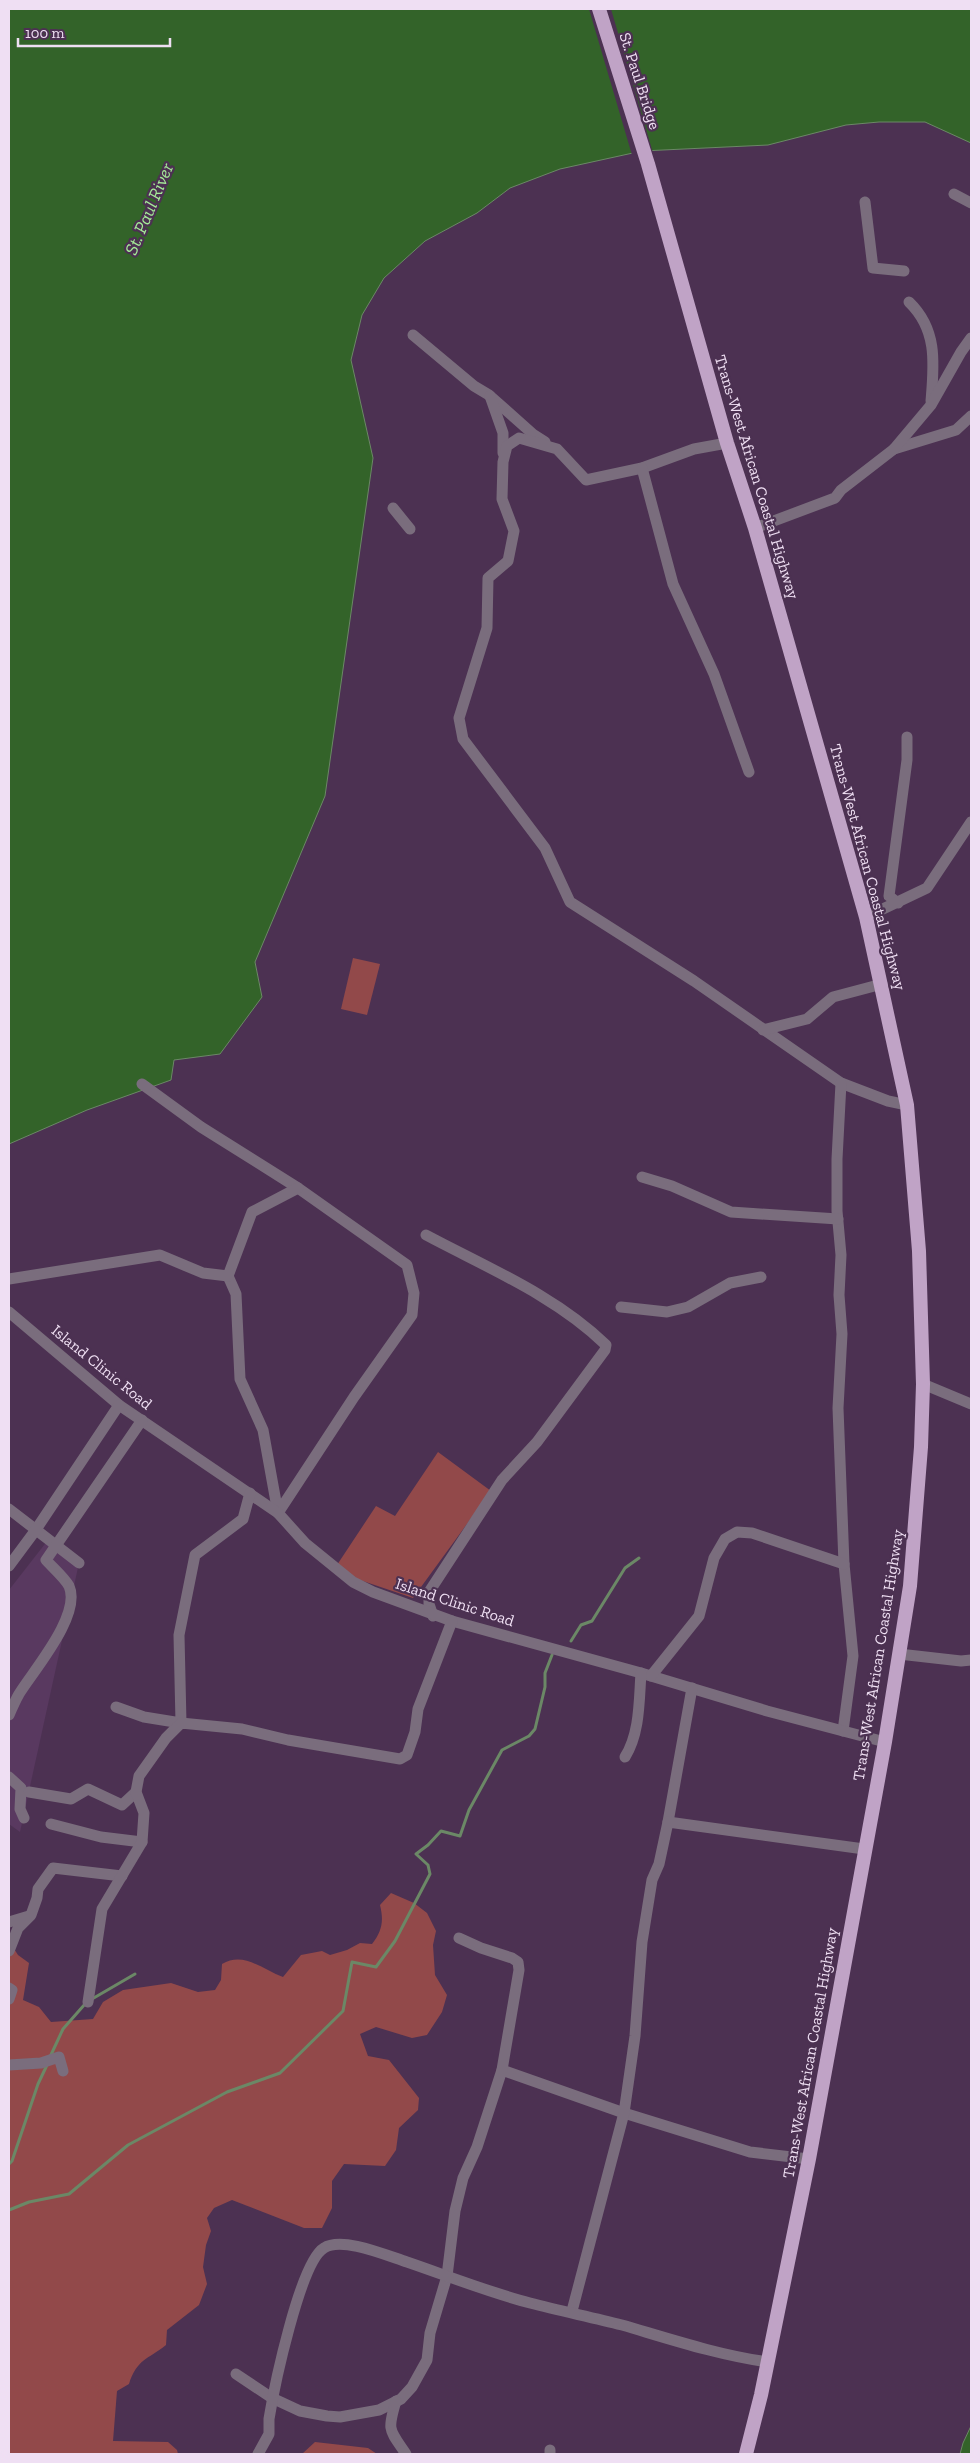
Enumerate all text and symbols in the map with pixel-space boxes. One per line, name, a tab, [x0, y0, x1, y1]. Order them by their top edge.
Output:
scale bar	[18, 15, 170, 47]
text: 100 m	[25, 24, 64, 42]
street label: St. Paul Bridge	[615, 30, 665, 132]
water label: St. Paul River	[120, 159, 179, 258]
street label: Trans-West African Coastal Highway	[711, 353, 803, 602]
street label: Trans-West African Coastal Highway	[826, 742, 910, 993]
street label: Island Clinic Road	[48, 1321, 156, 1413]
street label: Trans-West African Coastal Highway	[849, 1527, 907, 1782]
street label: Island Clinic Road	[393, 1574, 517, 1630]
street label: Trans-West African Coastal Highway	[779, 1925, 842, 2180]

